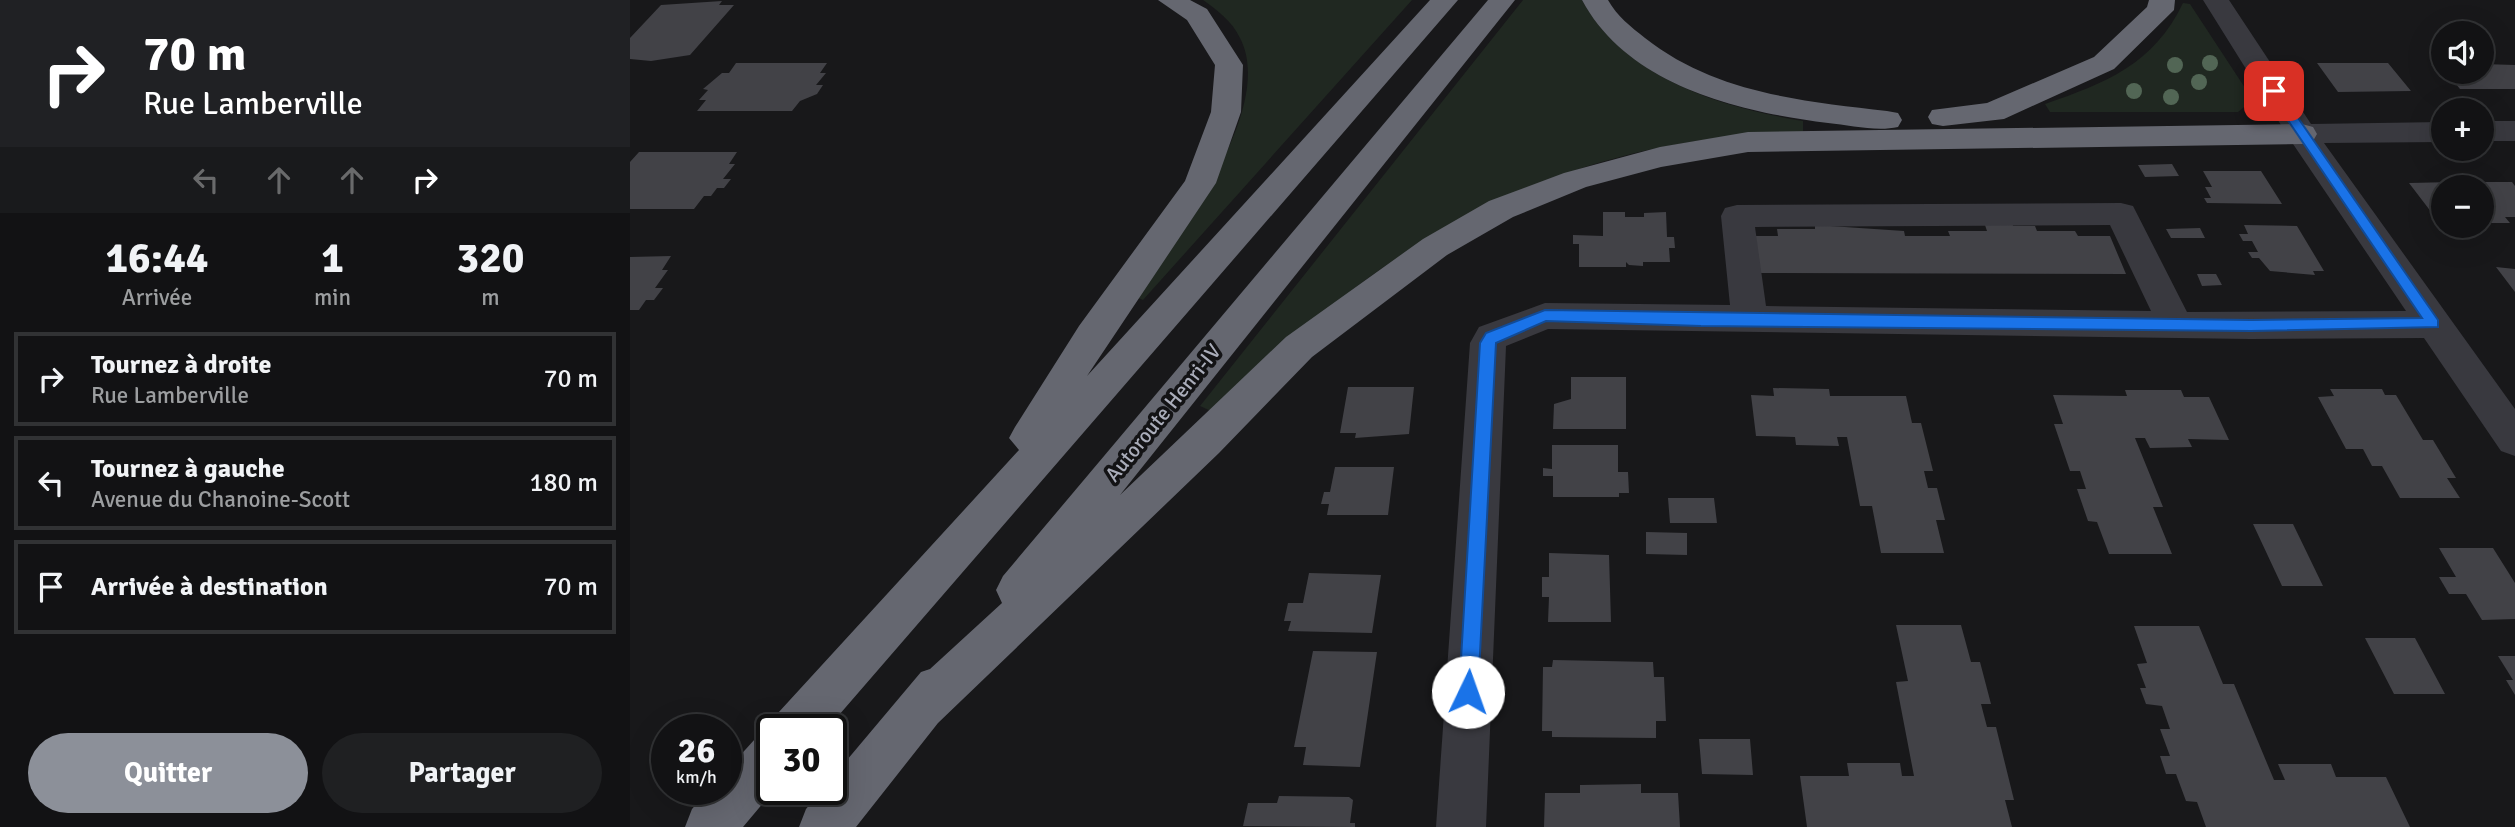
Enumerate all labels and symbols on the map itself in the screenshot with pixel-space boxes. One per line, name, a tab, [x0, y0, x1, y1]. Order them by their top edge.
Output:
pin	[2244, 61, 2304, 121]
street label: Autoroute Henri-IV	[1099, 339, 1227, 487]
position arrow	[1431, 655, 1505, 729]
speed limit sign: 30	[756, 714, 847, 805]

